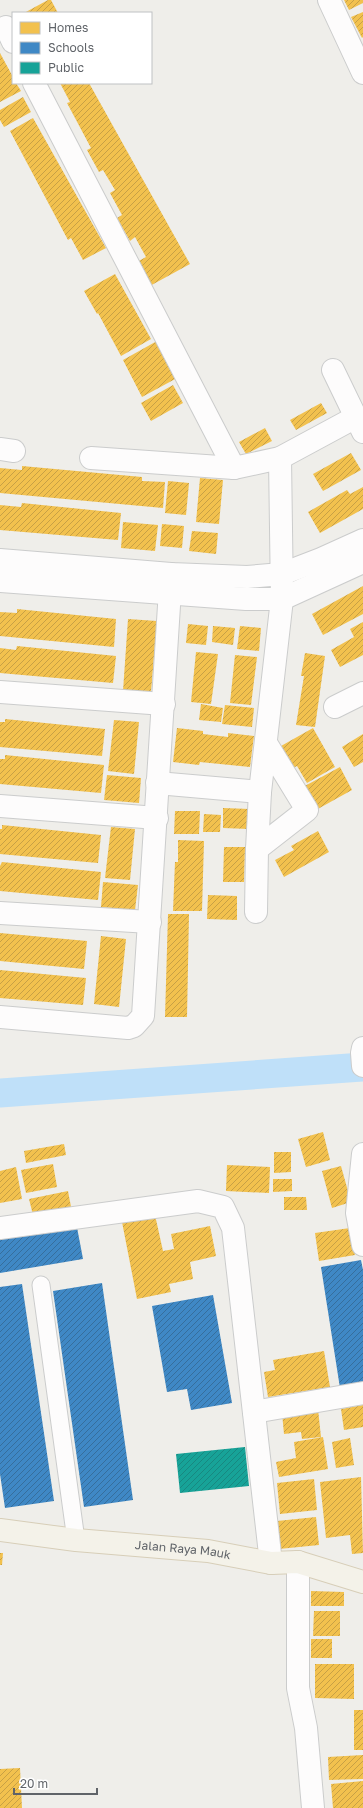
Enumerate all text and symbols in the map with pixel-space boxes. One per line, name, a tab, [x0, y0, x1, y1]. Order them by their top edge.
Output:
legend	[12, 12, 152, 84]
text: Homes	[48, 20, 88, 35]
text: Schools	[48, 40, 94, 55]
text: Public	[48, 60, 85, 75]
street label: Jalan Raya Mauk	[134, 1537, 232, 1562]
scale bar	[14, 1770, 97, 1796]
text: 20 m	[20, 1776, 48, 1791]

